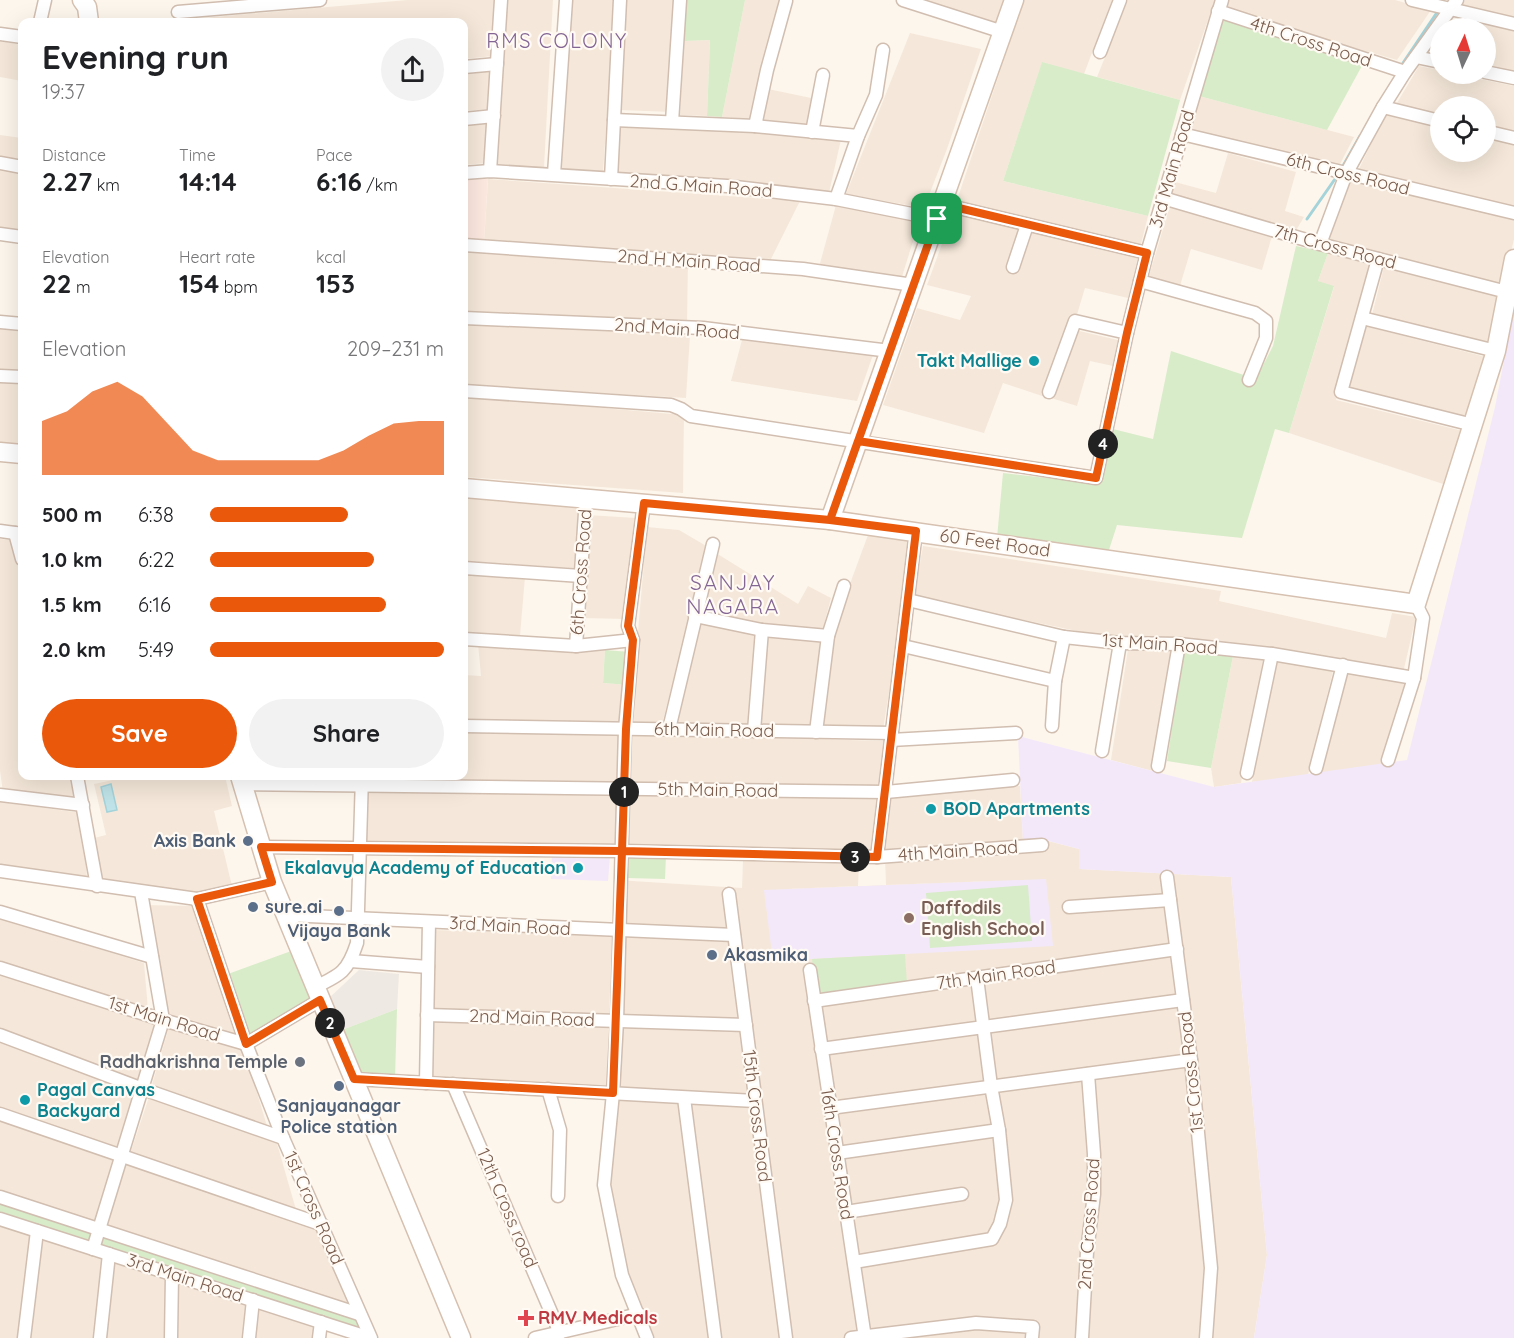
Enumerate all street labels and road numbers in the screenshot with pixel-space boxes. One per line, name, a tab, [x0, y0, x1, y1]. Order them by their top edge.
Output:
street label: 4th Cross Road	[1248, 11, 1375, 72]
street label: 3rd Main Road	[1144, 107, 1199, 230]
street label: 6th Cross Road	[1284, 147, 1412, 200]
street label: 2nd G Main Road	[629, 169, 773, 202]
street label: 7th Cross Road	[1271, 219, 1399, 274]
street label: 2nd H Main Road	[617, 244, 762, 277]
street label: 2nd Main Road	[613, 313, 741, 344]
street label: 6th Cross Road	[565, 508, 596, 636]
street label: 60 Feet Road	[938, 523, 1052, 562]
street label: 1st Main Road	[1101, 628, 1219, 659]
street label: 6th Main Road	[654, 717, 774, 742]
street label: 5th Main Road	[657, 777, 779, 802]
street label: 4th Main Road	[897, 835, 1019, 866]
street label: 3rd Main Road	[449, 911, 571, 940]
street label: 7th Main Road	[935, 955, 1057, 994]
street label: 1st Main Road	[105, 991, 223, 1046]
street label: 2nd Main Road	[469, 1004, 595, 1031]
street label: 1st Cross Road	[1173, 1010, 1208, 1134]
street label: 15th Cross Road	[738, 1048, 777, 1184]
street label: 16th Cross Road	[816, 1086, 859, 1222]
street label: 12th Cross road	[472, 1144, 543, 1271]
street label: 1st Cross Road	[279, 1148, 350, 1268]
street label: 2nd Cross Road	[1072, 1157, 1105, 1291]
street label: 3rd Main Road	[124, 1248, 246, 1307]

